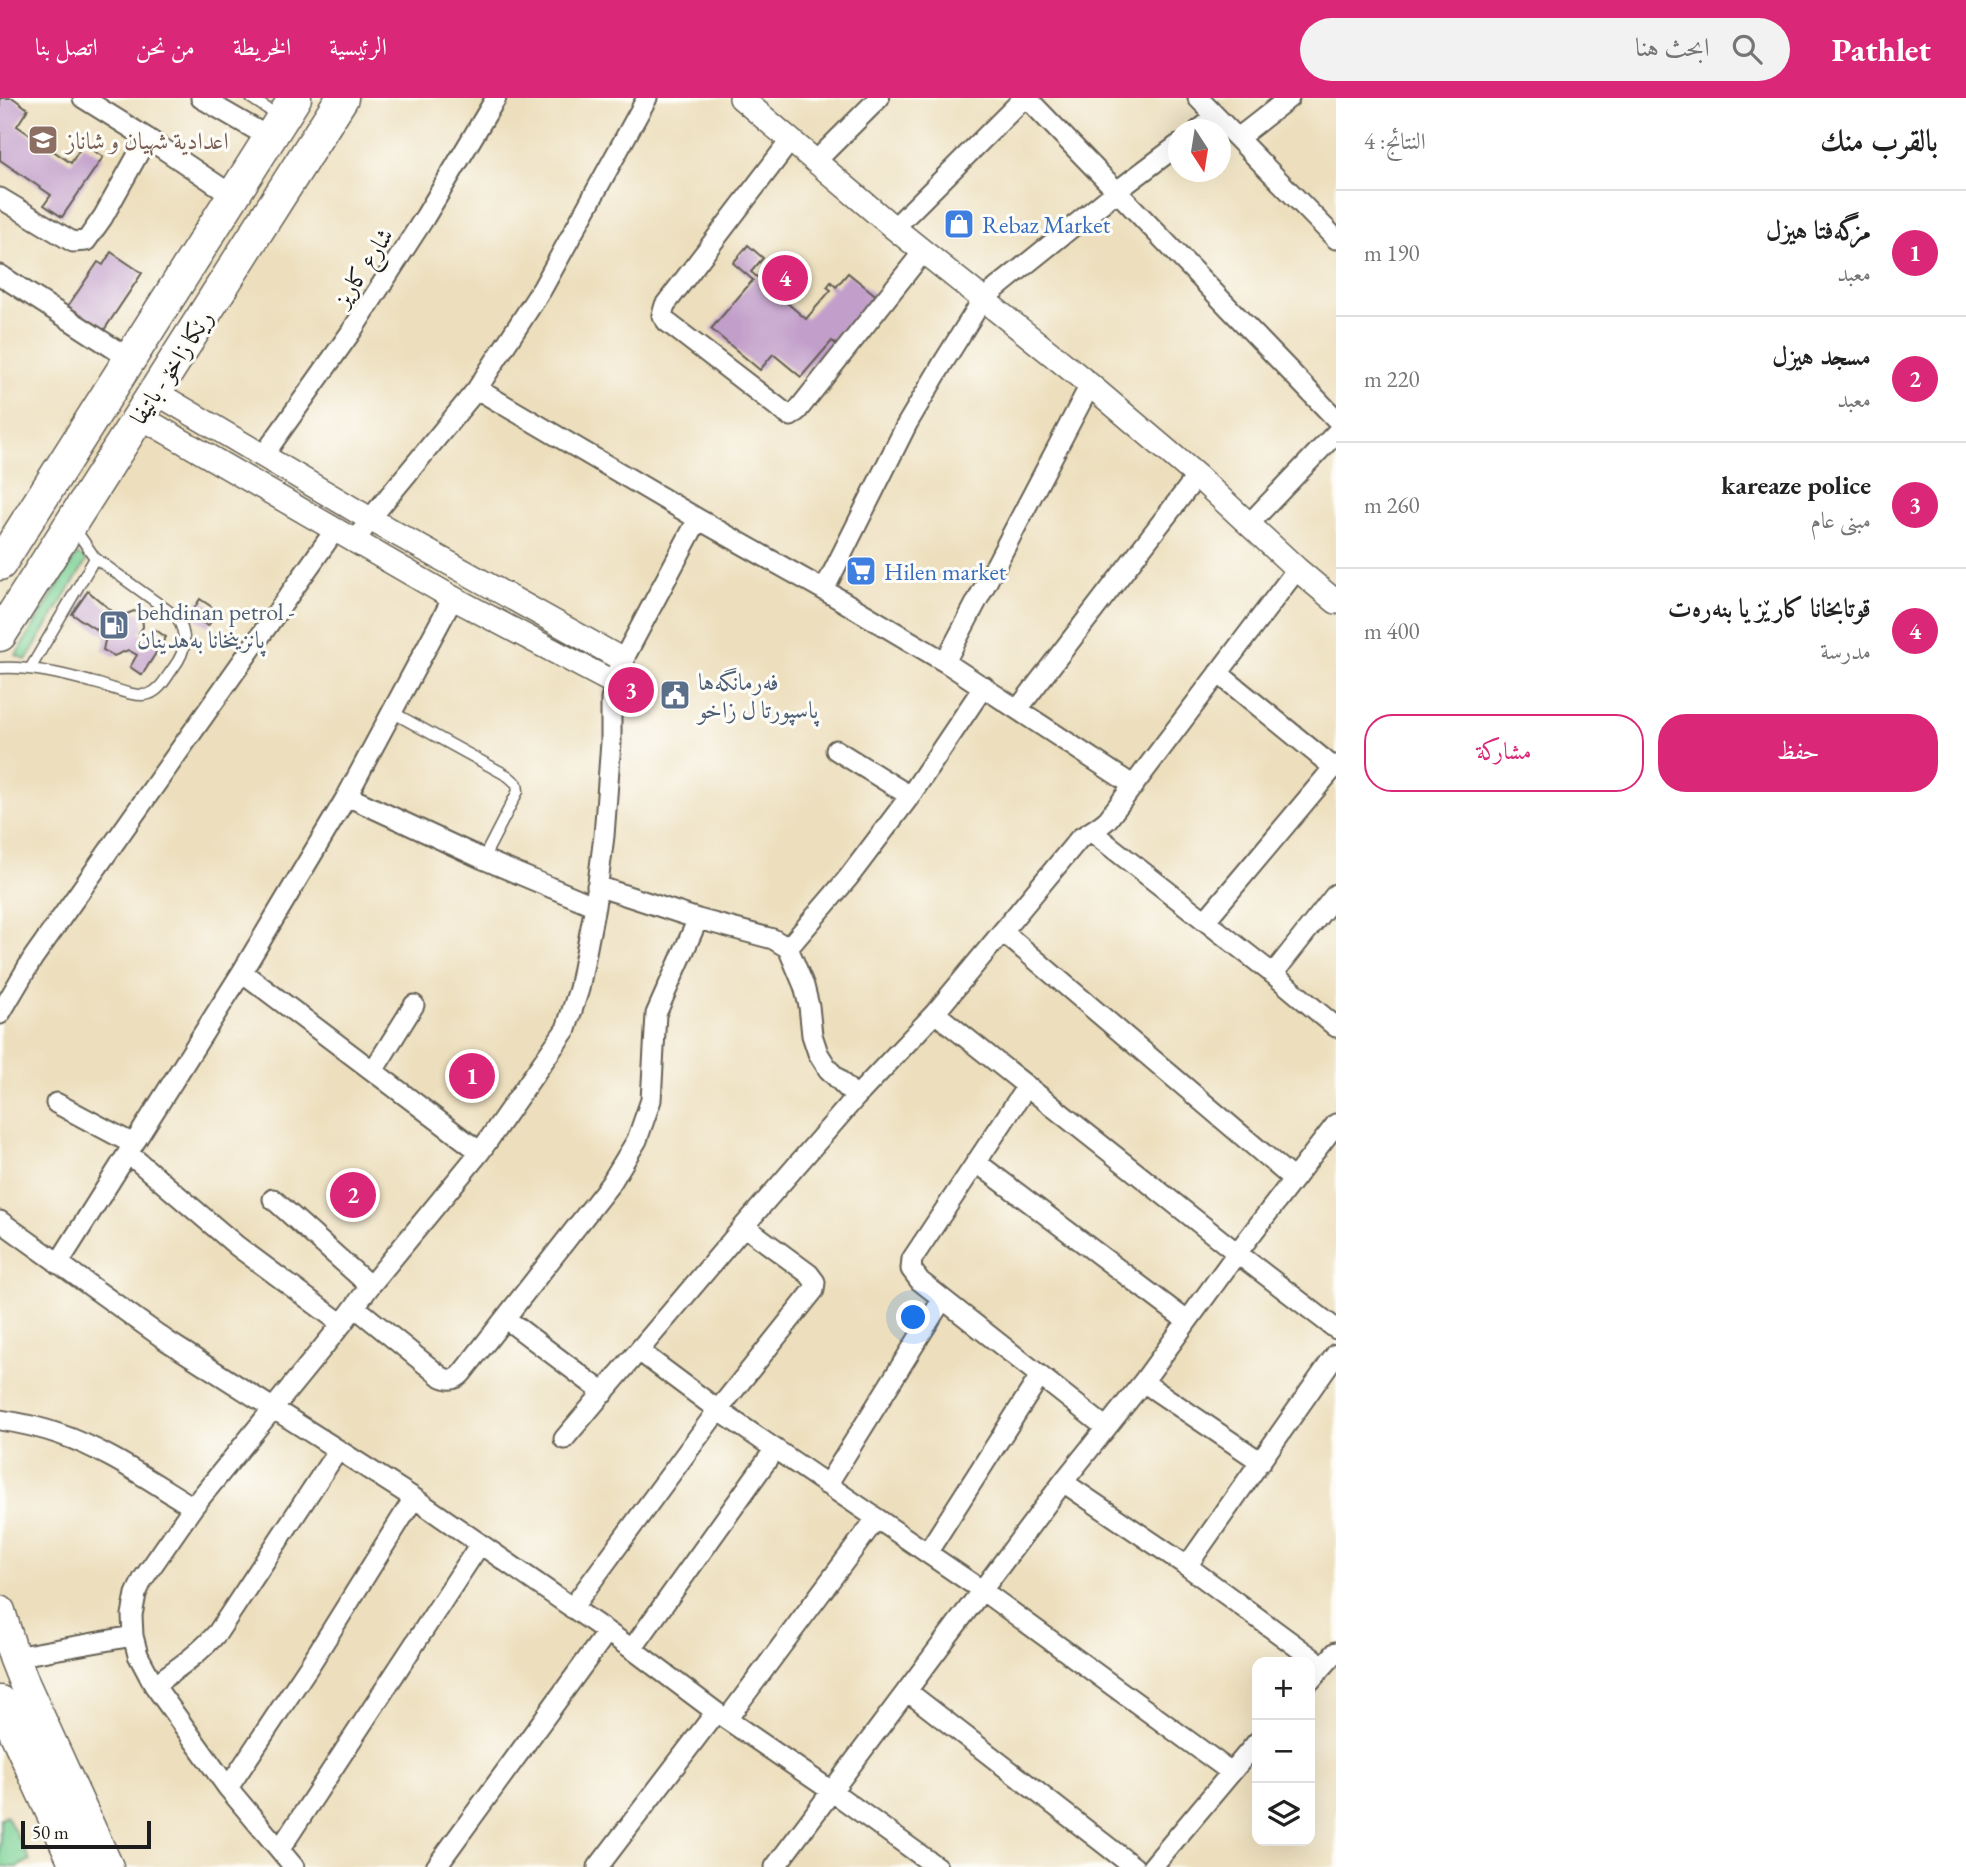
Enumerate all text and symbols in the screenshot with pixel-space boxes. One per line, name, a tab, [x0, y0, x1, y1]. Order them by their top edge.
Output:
search box	[1300, 18, 1790, 81]
text: Pathlet	[1832, 28, 1931, 71]
text: ابحث هنا	[1635, 30, 1710, 64]
icon: search	[1728, 30, 1766, 68]
text: اتصل بنا	[35, 31, 98, 62]
text: من نحن	[136, 31, 195, 62]
text: الخريطة	[233, 31, 291, 62]
text: الرئيسية	[329, 31, 387, 62]
north arrow	[1168, 119, 1231, 182]
text: بالقرب منك	[1820, 121, 1938, 160]
school or university icon: اعدادية شهيان و شاناز	[26, 123, 60, 157]
place label: اعدادية شهيان و شاناز	[64, 125, 229, 156]
text: النتائج: 4	[1364, 126, 1426, 156]
shop icon: Rebaz Market	[942, 207, 976, 241]
place label: Rebaz Market	[982, 209, 1111, 240]
text: مزگەفتا هیزل	[1766, 213, 1871, 247]
street label: شارع كاريز	[324, 222, 404, 318]
text: 190 m	[1364, 238, 1420, 268]
text: 1	[1909, 238, 1921, 268]
pin: 4	[762, 252, 808, 304]
text: معبد	[1837, 258, 1871, 288]
street label: رێکا زاخۆ - باتیفا	[123, 304, 219, 430]
text: مسجد هيزل	[1772, 339, 1871, 373]
text: 220 m	[1364, 364, 1420, 394]
text: 2	[1909, 364, 1921, 394]
text: معبد	[1837, 384, 1871, 414]
text: kareaze police	[1721, 468, 1871, 502]
text: 260 m	[1364, 490, 1420, 520]
text: 3	[1909, 490, 1921, 520]
text: مبنى عام	[1810, 505, 1871, 535]
supermarket icon: Hilen market	[844, 554, 878, 588]
place label: Hilen market	[884, 556, 1007, 587]
text: قوتابخانا کارێز یا بنەرەت	[1668, 591, 1871, 625]
place label: behdinan petrol - پانزینخانا بەهدینان	[137, 596, 295, 657]
fuel station icon: behdinan petrol - پانزینخانا بەهدینان	[97, 608, 131, 642]
text: 400 m	[1364, 616, 1420, 646]
text: 4	[1909, 616, 1921, 646]
text: مدرسة	[1820, 636, 1871, 666]
pin: 3	[608, 664, 654, 716]
place label: فەرمانگەها پاسپورتا ل زاخو	[696, 666, 820, 727]
public building icon: فەرمانگەها پاسپورتا ل زاخو	[658, 678, 692, 712]
button: مشاركة	[1364, 714, 1644, 792]
button: حفظ	[1658, 714, 1938, 792]
pin: 1	[449, 1050, 495, 1102]
pin: 2	[330, 1169, 376, 1221]
your location	[896, 1300, 930, 1334]
map controls	[1252, 1657, 1315, 1846]
button: +	[1252, 1657, 1315, 1720]
button: −	[1252, 1720, 1315, 1783]
button: layers	[1252, 1783, 1315, 1846]
scale bar	[21, 1818, 150, 1850]
text: 50 m	[32, 1820, 69, 1845]

